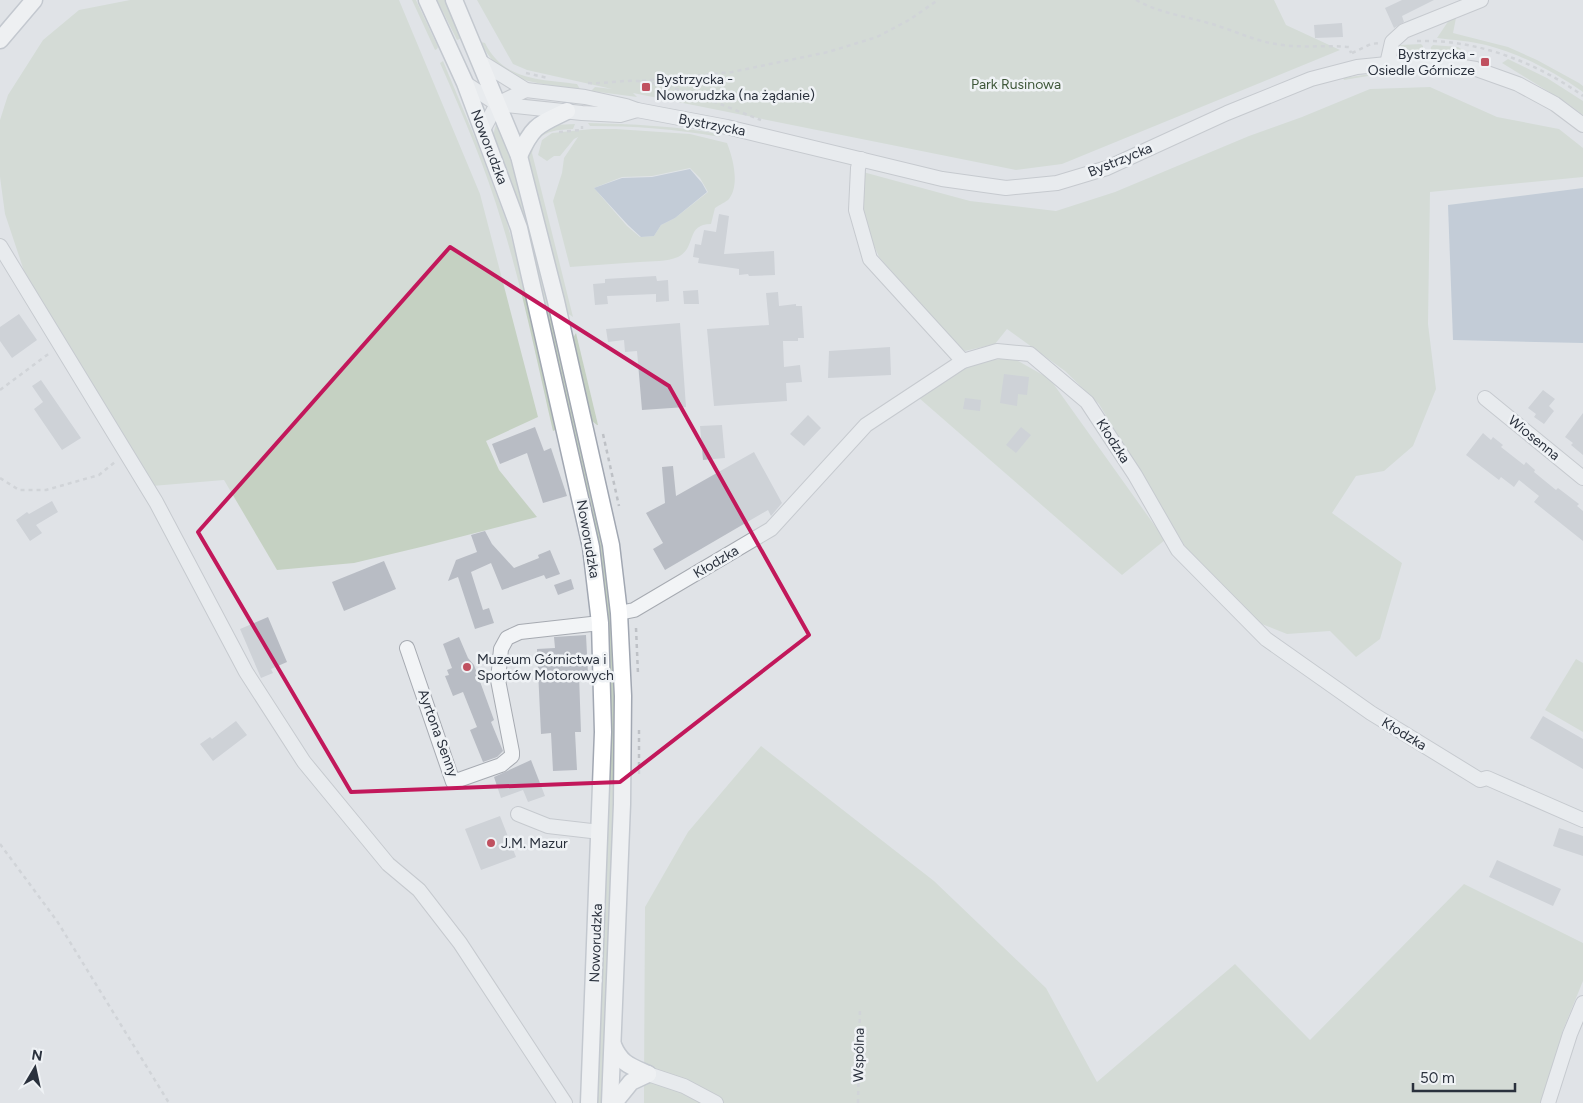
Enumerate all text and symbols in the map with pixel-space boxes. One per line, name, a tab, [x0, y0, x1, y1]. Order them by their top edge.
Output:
place label: Bystrzycka - Osiedle Górnicze	[1368, 46, 1475, 79]
marker: Bystrzycka - Osiedle Górnicze	[1479, 56, 1491, 68]
place label: Bystrzycka - Noworudzka (na żądanie)	[656, 71, 815, 104]
park label: Park Rusinowa	[971, 76, 1061, 93]
marker: Bystrzycka - Noworudzka (na żądanie)	[640, 81, 652, 93]
street label: Noworudzka	[467, 107, 511, 187]
street label: Bystrzycka	[677, 110, 747, 140]
street label: Bystrzycka	[1085, 139, 1155, 181]
street label: Wiosenna	[1505, 412, 1563, 464]
street label: Kłodzka	[1092, 416, 1134, 466]
street label: Noworudzka	[573, 499, 603, 579]
street label: Kłodzka	[690, 542, 742, 582]
place label: Muzeum Górnictwa i Sportów Motorowych	[477, 651, 614, 684]
marker: Muzeum Górnictwa i Sportów Motorowych	[461, 661, 473, 673]
street label: Ayrtona Senny	[414, 687, 462, 780]
street label: Kłodzka	[1378, 714, 1430, 754]
place label: J.M. Mazur	[501, 835, 568, 852]
marker: J.M. Mazur	[485, 837, 497, 849]
street label: Noworudzka	[586, 903, 606, 983]
street label: Wspólna	[850, 1028, 868, 1082]
north arrow	[10, 1043, 60, 1093]
text: N	[30, 1046, 44, 1065]
scale bar	[1413, 1060, 1516, 1092]
text: 50 m	[1420, 1069, 1455, 1087]

